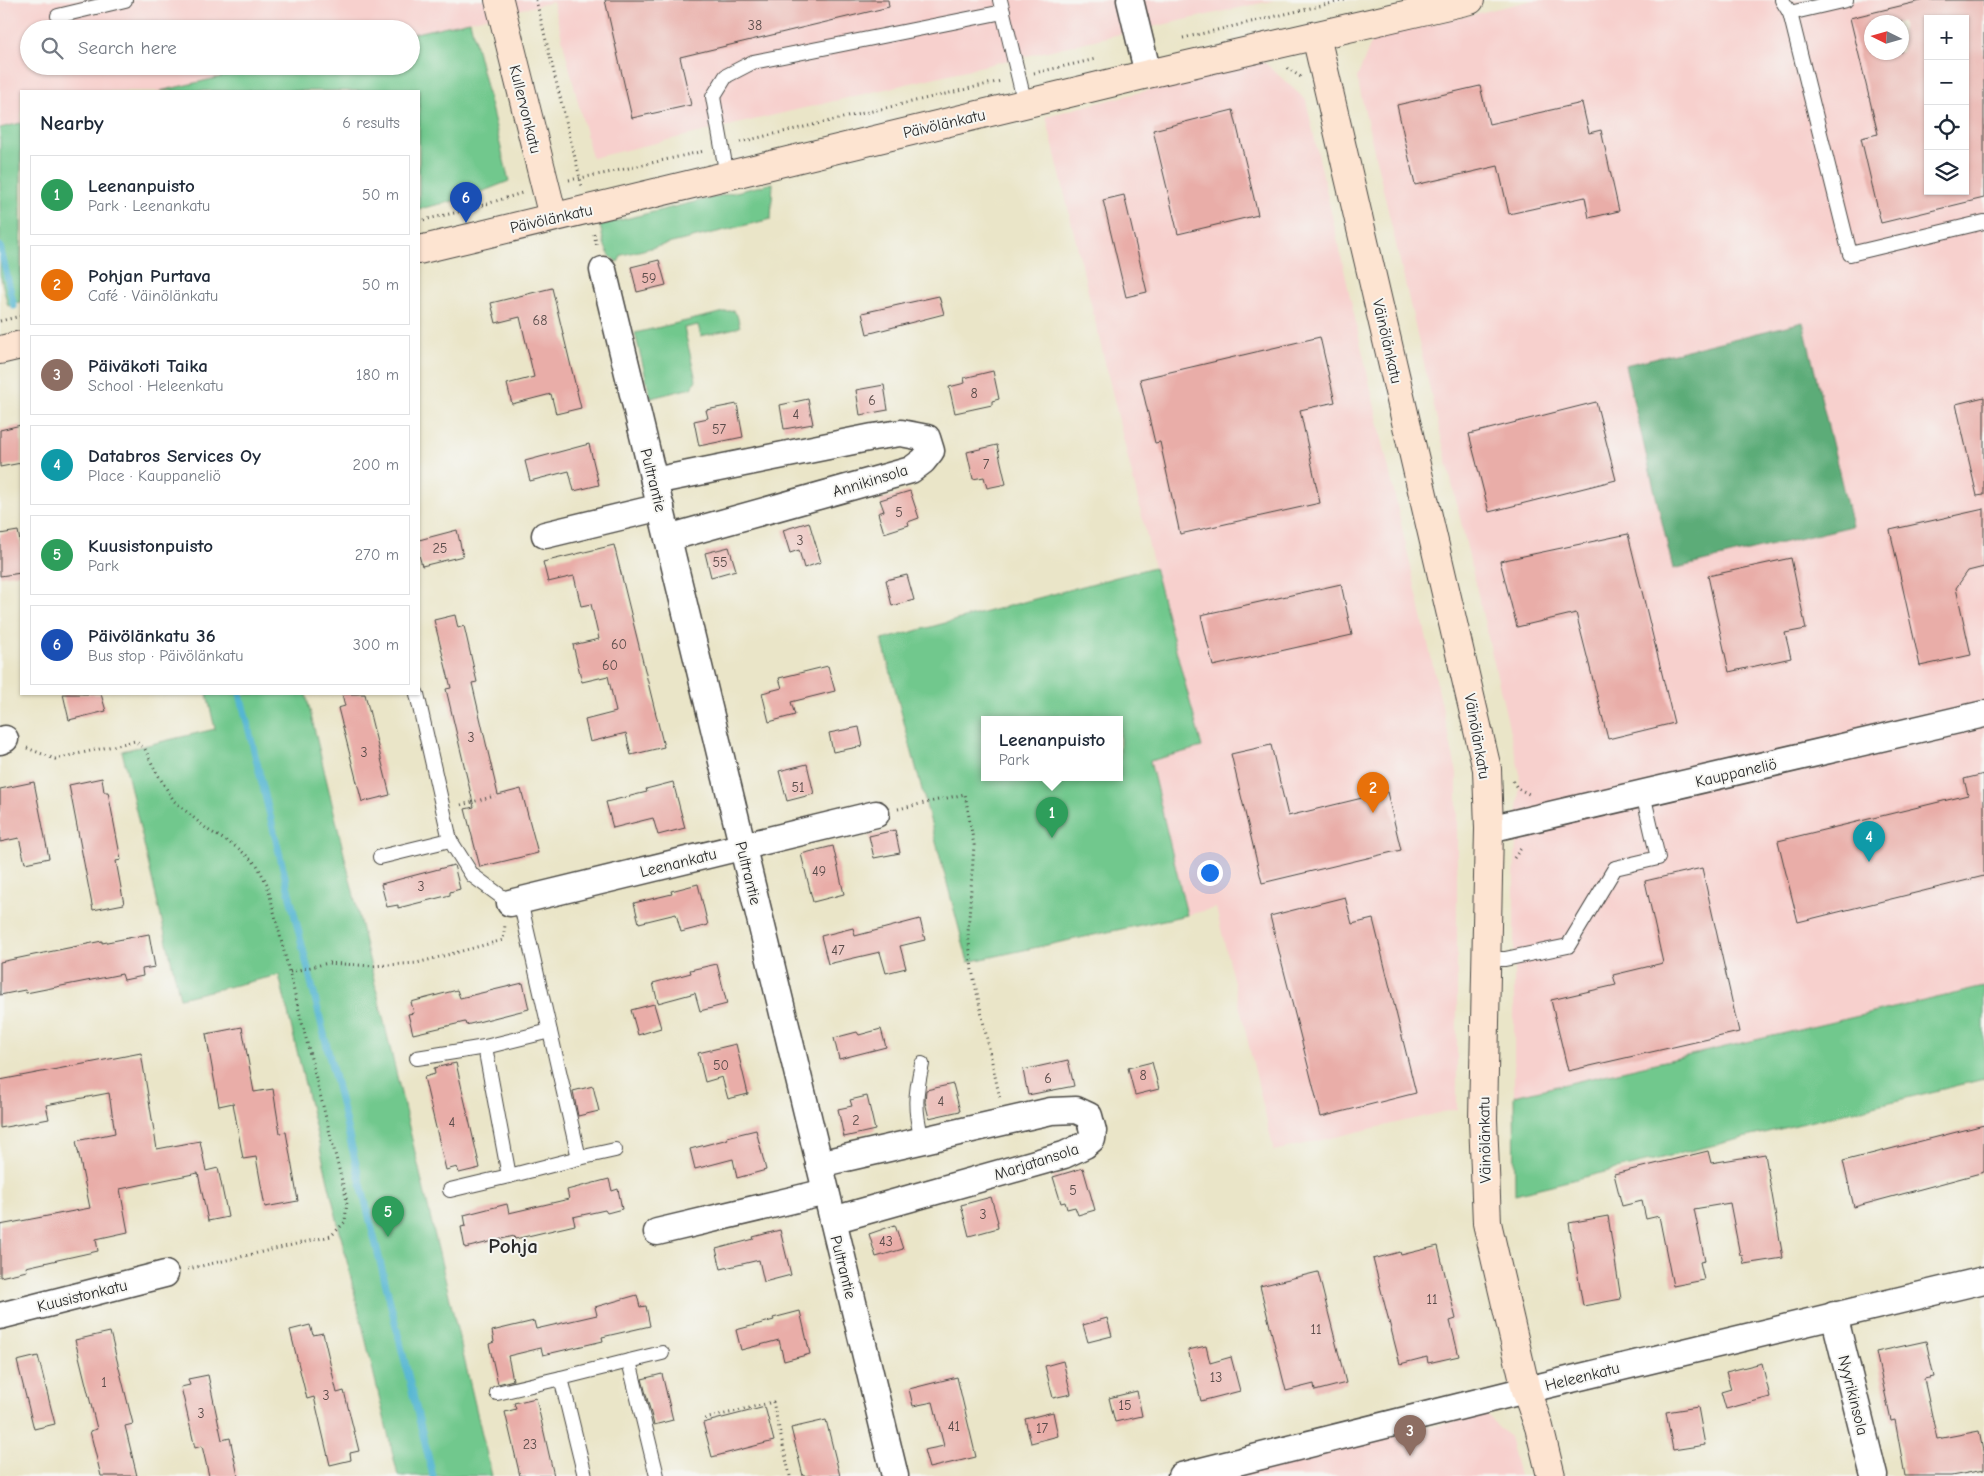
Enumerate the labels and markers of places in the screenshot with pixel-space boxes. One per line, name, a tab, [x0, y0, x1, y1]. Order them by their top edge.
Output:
pin: 6	[450, 182, 482, 223]
pin: 2	[1357, 772, 1389, 813]
pin: 1	[1036, 797, 1068, 838]
pin: 4	[1853, 821, 1885, 862]
pin: 5	[372, 1196, 404, 1237]
pin: 3	[1394, 1415, 1426, 1456]

